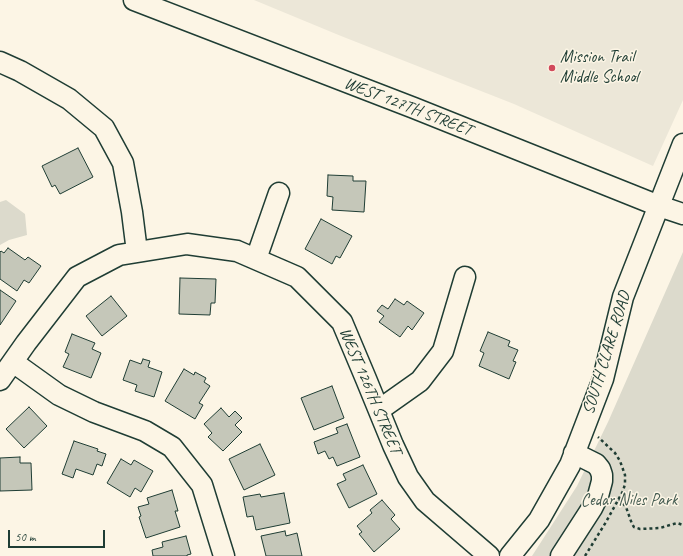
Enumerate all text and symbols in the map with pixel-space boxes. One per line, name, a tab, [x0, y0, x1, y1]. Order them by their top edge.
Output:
place label: Mission Trail Middle School	[560, 48, 638, 88]
marker: Mission Trail Middle School	[547, 63, 557, 73]
street label: WEST 127TH STREET	[341, 73, 475, 141]
street label: SOUTH CLARE ROAD	[579, 289, 635, 417]
street label: WEST 126TH STREET	[334, 325, 406, 457]
park label: Cedar Niles Park	[581, 491, 677, 511]
scale bar	[10, 522, 107, 548]
text: 50 m	[15, 529, 35, 545]

